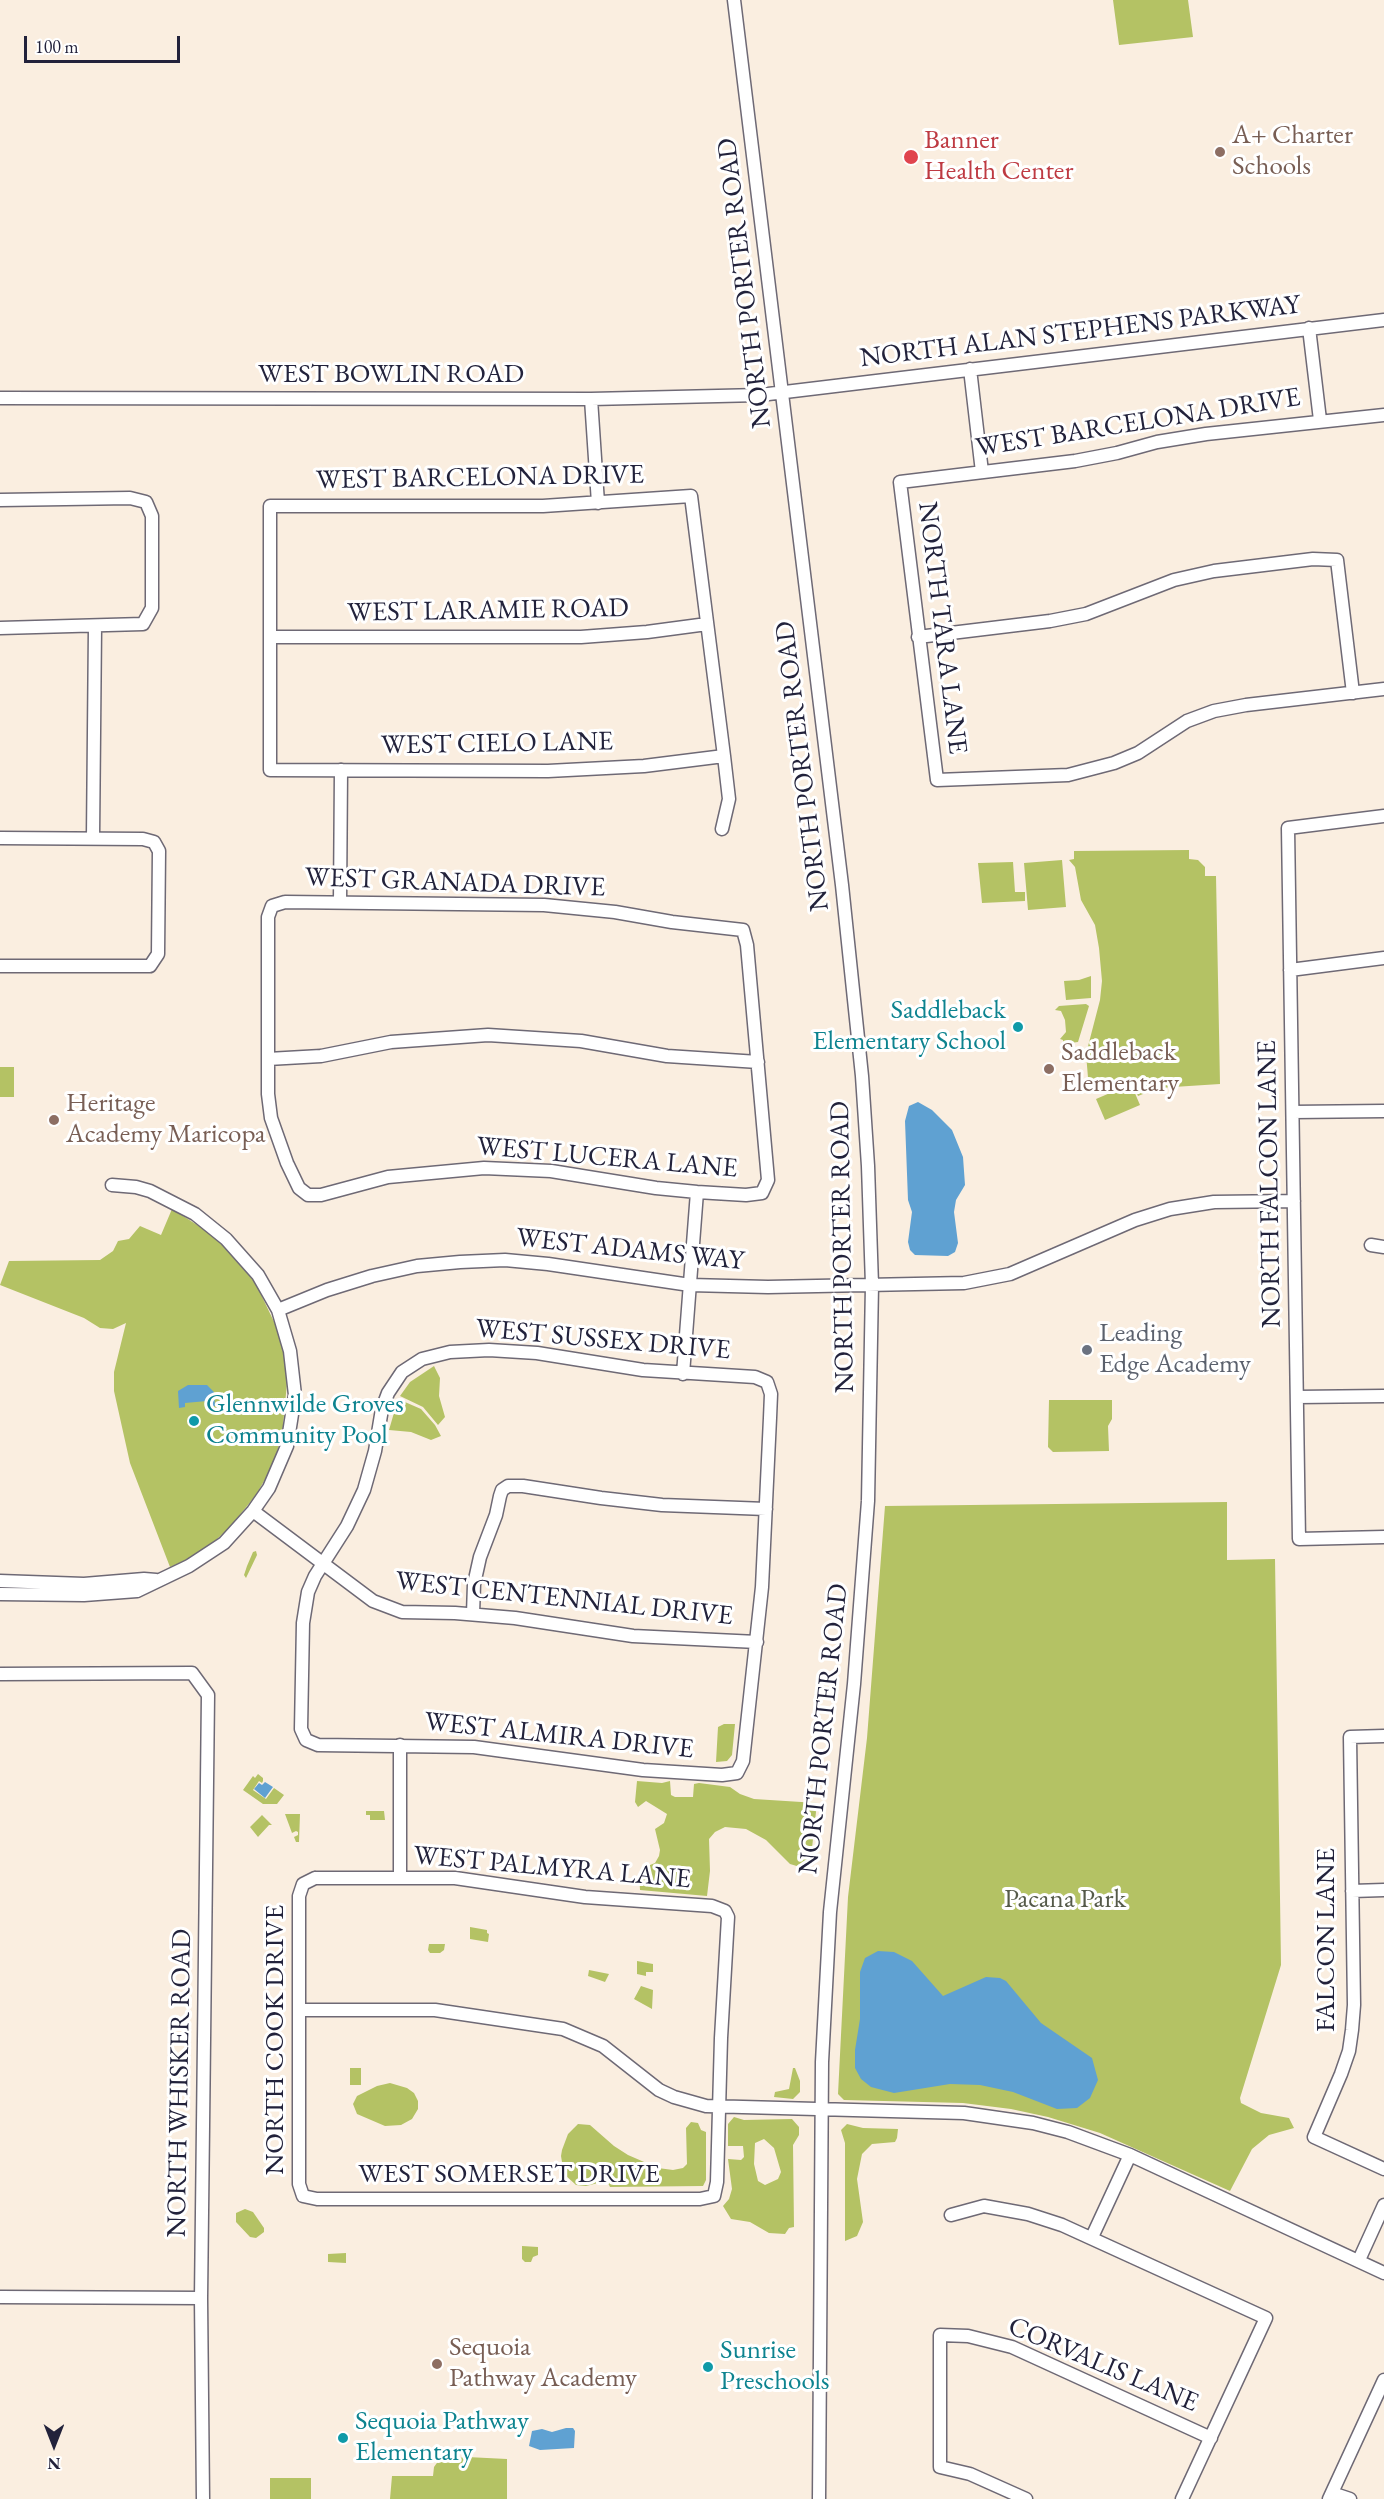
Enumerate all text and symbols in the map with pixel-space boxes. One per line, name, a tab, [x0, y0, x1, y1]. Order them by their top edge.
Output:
scale bar	[27, 24, 183, 62]
text: 100 m	[35, 35, 79, 58]
place label: A+ Charter Schools	[1232, 120, 1353, 183]
place label: Banner Health Center	[924, 125, 1073, 188]
street label: NORTH PORTER ROAD	[711, 136, 779, 430]
marker: A+ Charter Schools	[1213, 145, 1227, 159]
marker: Banner Health Center	[902, 148, 920, 166]
street label: NORTH ALAN STEPHENS PARKWAY	[858, 289, 1302, 375]
street label: WEST BOWLIN ROAD	[258, 359, 524, 391]
street label: WEST BARCELONA DRIVE	[973, 381, 1303, 465]
street label: WEST BARCELONA DRIVE	[316, 459, 644, 497]
street label: NORTH TARA LANE	[910, 500, 974, 756]
street label: WEST LARAMIE ROAD	[347, 592, 629, 630]
street label: NORTH PORTER ROAD	[769, 619, 837, 913]
street label: WEST CIELO LANE	[381, 726, 613, 762]
street label: WEST GRANADA DRIVE	[304, 862, 606, 904]
place label: Saddleback Elementary School	[812, 995, 1006, 1058]
marker: Saddleback Elementary School	[1011, 1020, 1025, 1034]
place label: Saddleback Elementary	[1061, 1037, 1179, 1100]
street label: NORTH FALCON LANE	[1251, 1040, 1289, 1328]
marker: Saddleback Elementary	[1042, 1062, 1056, 1076]
place label: Heritage Academy Maricopa	[66, 1088, 266, 1151]
street label: NORTH PORTER ROAD	[824, 1101, 862, 1393]
marker: Heritage Academy Maricopa	[47, 1113, 61, 1127]
street label: WEST LUCERA LANE	[475, 1130, 739, 1186]
street label: WEST ADAMS WAY	[515, 1222, 745, 1278]
street label: WEST SUSSEX DRIVE	[474, 1313, 732, 1367]
place label: Leading Edge Academy	[1099, 1318, 1251, 1381]
marker: Leading Edge Academy	[1080, 1343, 1094, 1357]
place label: Glennwilde Groves Community Pool	[206, 1389, 404, 1452]
marker: Glennwilde Groves Community Pool	[187, 1414, 201, 1428]
street label: WEST CENTENNIAL DRIVE	[394, 1565, 734, 1633]
street label: NORTH PORTER ROAD	[793, 1582, 855, 1876]
street label: WEST ALMIRA DRIVE	[423, 1706, 695, 1766]
street label: WEST PALMYRA LANE	[412, 1840, 692, 1896]
street label: FALCON LANE	[1311, 1848, 1343, 2032]
park label: Pacana Park	[1004, 1884, 1126, 1916]
street label: NORTH COOK DRIVE	[260, 1905, 292, 2175]
street label: NORTH WHISKER ROAD	[161, 1928, 199, 2238]
street label: WEST SOMERSET DRIVE	[358, 2159, 660, 2191]
street label: CORVALIS LANE	[1003, 2310, 1203, 2420]
place label: Sequoia Pathway Academy	[449, 2332, 637, 2395]
place label: Sunrise Preschools	[720, 2335, 830, 2398]
marker: Sequoia Pathway Academy	[430, 2357, 444, 2371]
marker: Sunrise Preschools	[701, 2360, 715, 2374]
place label: Sequoia Pathway Elementary	[355, 2406, 529, 2469]
north arrow	[24, 2415, 84, 2475]
marker: Sequoia Pathway Elementary	[336, 2431, 350, 2445]
text: N	[48, 2453, 60, 2474]

